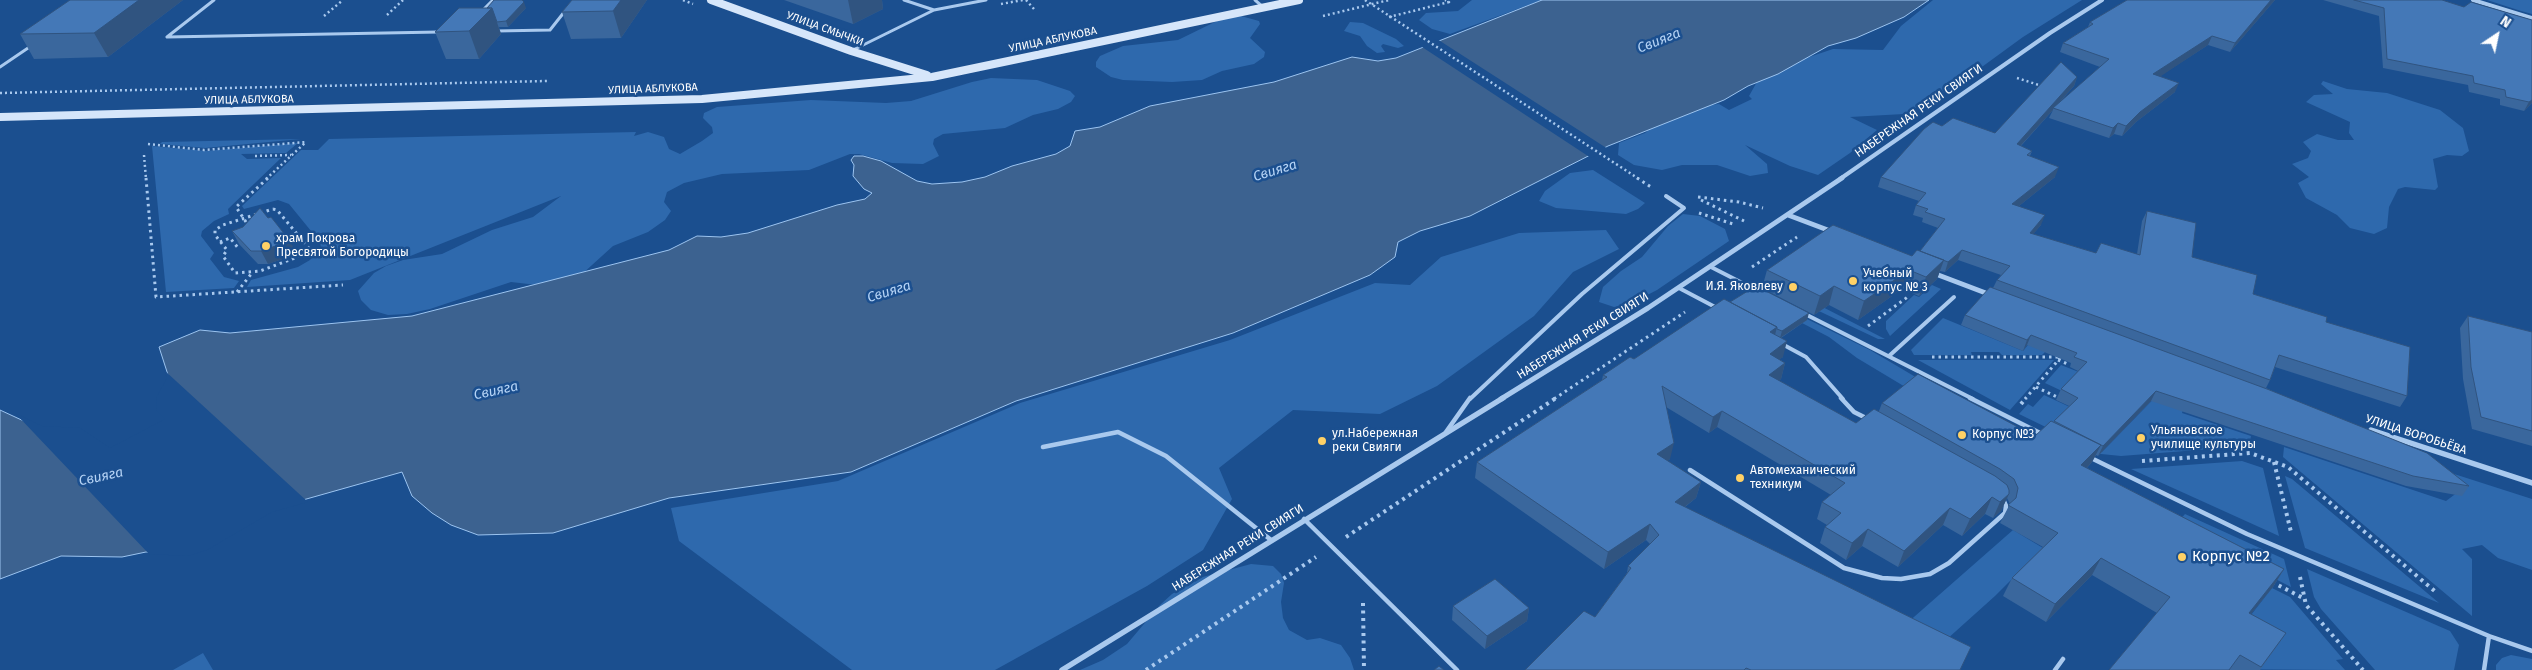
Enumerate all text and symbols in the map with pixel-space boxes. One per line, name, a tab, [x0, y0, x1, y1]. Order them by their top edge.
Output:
street label: УЛИЦА СМЫЧКИ	[785, 9, 865, 49]
north arrow	[2472, 10, 2522, 60]
text: N	[2497, 12, 2514, 32]
street label: УЛИЦА АБЛУКОВА	[1008, 24, 1098, 56]
water label: Свияга	[1635, 25, 1683, 57]
street label: НАБЕРЕЖНАЯ РЕКИ СВИЯГИ	[1852, 61, 1986, 161]
street label: УЛИЦА АБЛУКОВА	[608, 81, 698, 97]
street label: УЛИЦА АБЛУКОВА	[204, 93, 294, 107]
water label: Свияга	[1251, 156, 1299, 186]
place label: храм Покрова Пресвятой Богородицы	[276, 232, 409, 260]
marker: храм Покрова Пресвятой Богородицы	[260, 240, 272, 252]
place label: Учебный корпус № 3	[1863, 267, 1928, 295]
marker: Учебный корпус № 3	[1847, 275, 1859, 287]
water label: Свияга	[865, 277, 913, 307]
place label: И.Я. Яковлеву	[1706, 280, 1783, 294]
marker: И.Я. Яковлеву	[1787, 281, 1799, 293]
street label: НАБЕРЕЖНАЯ РЕКИ СВИЯГИ	[1514, 289, 1652, 383]
water label: Свияга	[472, 378, 520, 404]
street label: УЛИЦА ВОРОБЬЁВА	[2364, 412, 2468, 458]
place label: Ульяновское училище культуры	[2151, 424, 2256, 452]
place label: ул.Набережная реки Свияги	[1332, 427, 1418, 455]
place label: Корпус №3	[1972, 428, 2034, 442]
marker: Корпус №3	[1956, 429, 1968, 441]
marker: Ульяновское училище культуры	[2135, 432, 2147, 444]
marker: ул.Набережная реки Свияги	[1316, 435, 1328, 447]
water label: Свияга	[77, 464, 125, 490]
place label: Автомеханический техникум	[1750, 464, 1856, 492]
marker: Автомеханический техникум	[1734, 472, 1746, 484]
street label: НАБЕРЕЖНАЯ РЕКИ СВИЯГИ	[1169, 501, 1307, 595]
place label: Корпус №2	[2192, 548, 2270, 566]
marker: Корпус №2	[2176, 551, 2188, 563]

